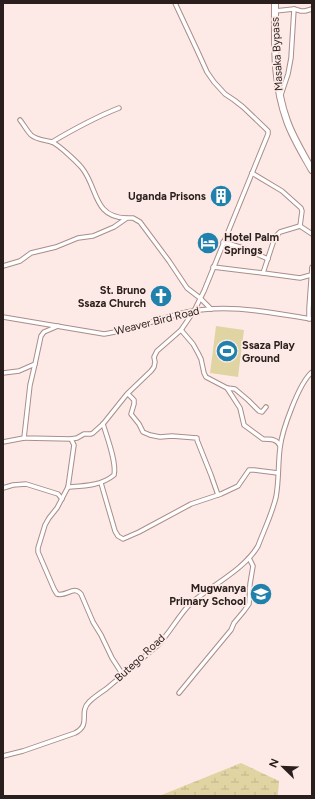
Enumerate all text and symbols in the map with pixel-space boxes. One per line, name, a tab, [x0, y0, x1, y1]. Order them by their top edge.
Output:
street label: Masaka Bypass	[269, 17, 285, 91]
building icon: Uganda Prisons	[208, 183, 234, 209]
place label: Uganda Prisons	[128, 190, 206, 203]
hotel icon: Hotel Palm Springs	[195, 230, 221, 256]
place label: Hotel Palm Springs	[224, 231, 279, 257]
church icon: St. Bruno Ssaza Church	[148, 283, 174, 309]
place label: St. Bruno Ssaza Church	[78, 284, 147, 310]
street label: Weaver Bird Road	[113, 304, 201, 338]
sports icon: Ssaza Play Ground	[214, 338, 240, 364]
place label: Ssaza Play Ground	[242, 339, 295, 365]
school or university icon: Mugwanya Primary School	[248, 581, 274, 607]
place label: Mugwanya Primary School	[169, 582, 246, 608]
street label: Butego Road	[112, 631, 168, 685]
north arrow	[263, 747, 303, 787]
text: N	[267, 757, 282, 770]

